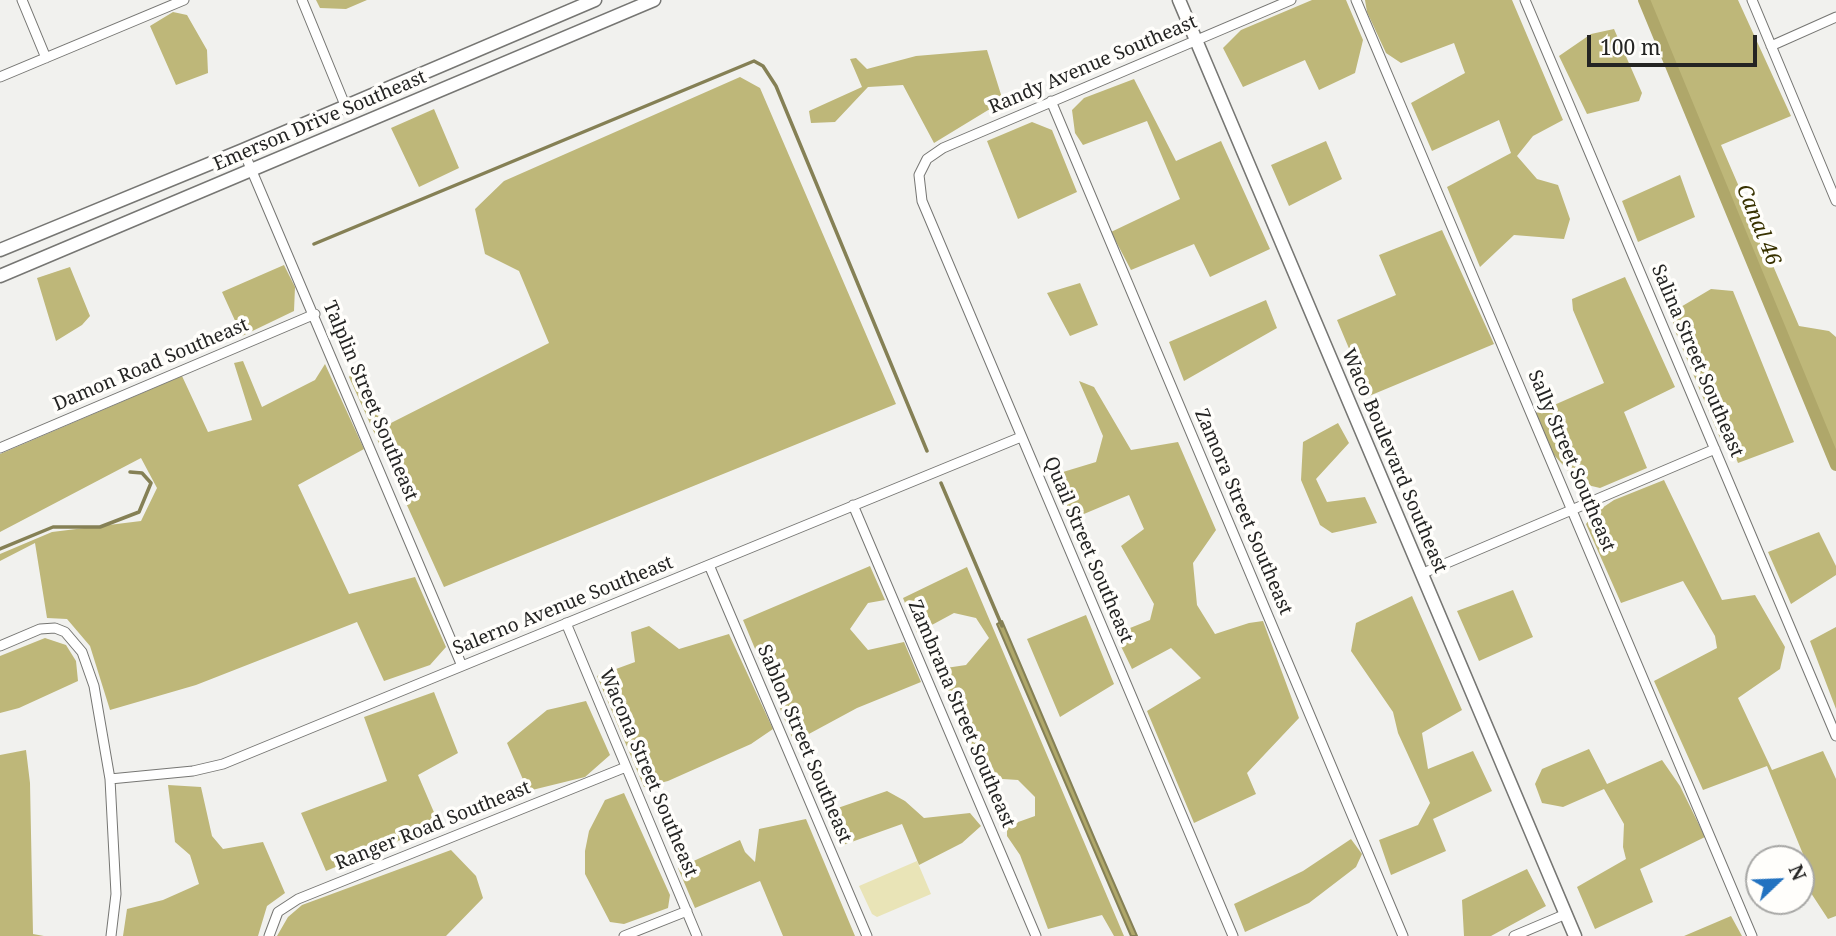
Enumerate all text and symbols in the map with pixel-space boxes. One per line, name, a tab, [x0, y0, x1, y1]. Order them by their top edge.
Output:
street label: Randy Avenue Southeast	[986, 11, 1200, 119]
scale bar	[1591, 21, 1761, 65]
text: 100 m	[1600, 33, 1661, 61]
street label: Emerson Drive Southeast	[210, 66, 430, 176]
water label: Canal 46	[1730, 181, 1786, 269]
street label: Salina Street Southeast	[1646, 261, 1748, 461]
street label: Talplin Street Southeast	[318, 298, 422, 504]
street label: Damon Road Southeast	[50, 314, 252, 416]
street label: Waco Boulevard Southeast	[1336, 345, 1452, 577]
street label: Sally Street Southeast	[1522, 367, 1620, 555]
street label: Zamora Street Southeast	[1189, 406, 1297, 618]
street label: Quail Street Southeast	[1038, 454, 1138, 646]
street label: Salerno Avenue Southeast	[450, 551, 676, 661]
street label: Zambrana Street Southeast	[903, 597, 1019, 831]
street label: Sablon Street Southeast	[752, 642, 856, 846]
street label: Wacona Street Southeast	[594, 666, 702, 880]
street label: Ranger Road Southeast	[332, 776, 534, 876]
north arrow	[1745, 845, 1815, 915]
text: N	[1783, 861, 1812, 885]

